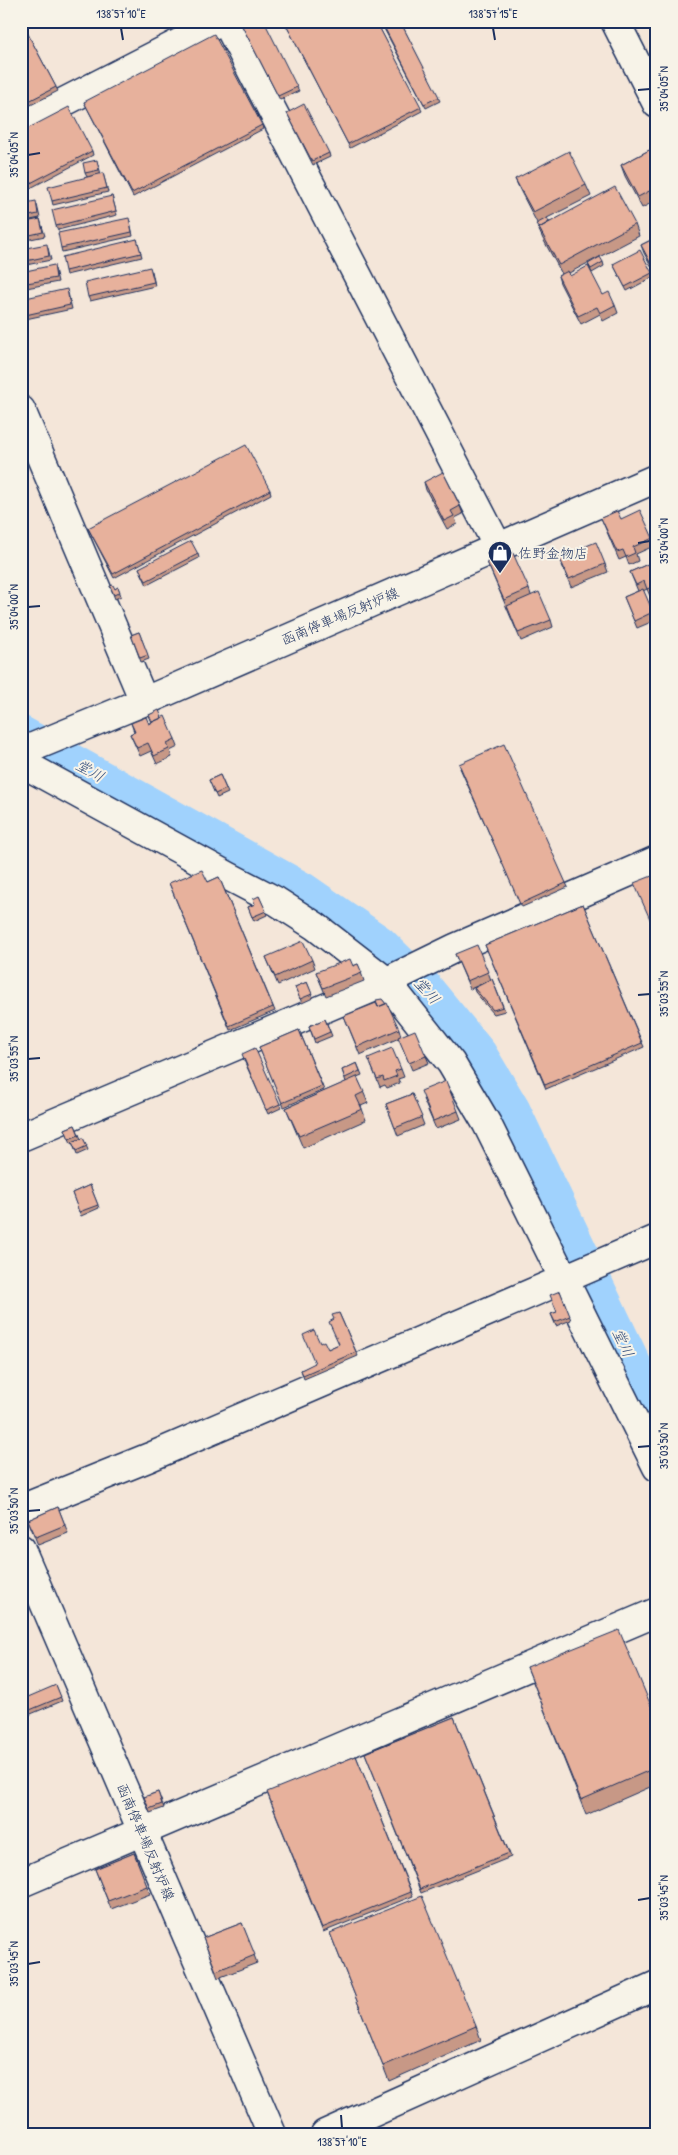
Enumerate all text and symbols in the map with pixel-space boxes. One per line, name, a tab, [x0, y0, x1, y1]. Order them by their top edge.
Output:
text: 138°57'10"E	[96, 5, 146, 22]
text: 138°57'15"E	[468, 5, 518, 22]
text: 35°04'05"N	[655, 66, 672, 112]
text: 35°04'05"N	[5, 132, 22, 178]
text: 35°04'00"N	[655, 518, 672, 564]
shop icon: 佐野金物店	[487, 540, 513, 574]
place label: 佐野金物店	[518, 543, 588, 562]
street label: 函南停車場反射炉線	[278, 582, 402, 649]
text: 35°04'00"N	[5, 584, 22, 630]
water label: 堂川	[72, 754, 108, 787]
text: 35°03'55"N	[655, 971, 672, 1017]
water label: 堂川	[410, 972, 445, 1009]
text: 35°03'55"N	[5, 1036, 22, 1082]
water label: 堂川	[608, 1325, 639, 1361]
text: 35°03'50"N	[655, 1423, 672, 1469]
text: 35°03'50"N	[5, 1488, 22, 1534]
street label: 函南停車場反射炉線	[113, 1780, 180, 1904]
text: 35°03'45"N	[655, 1875, 672, 1921]
text: 35°03'45"N	[5, 1941, 22, 1987]
text: 138°57'10"E	[317, 2133, 367, 2150]

